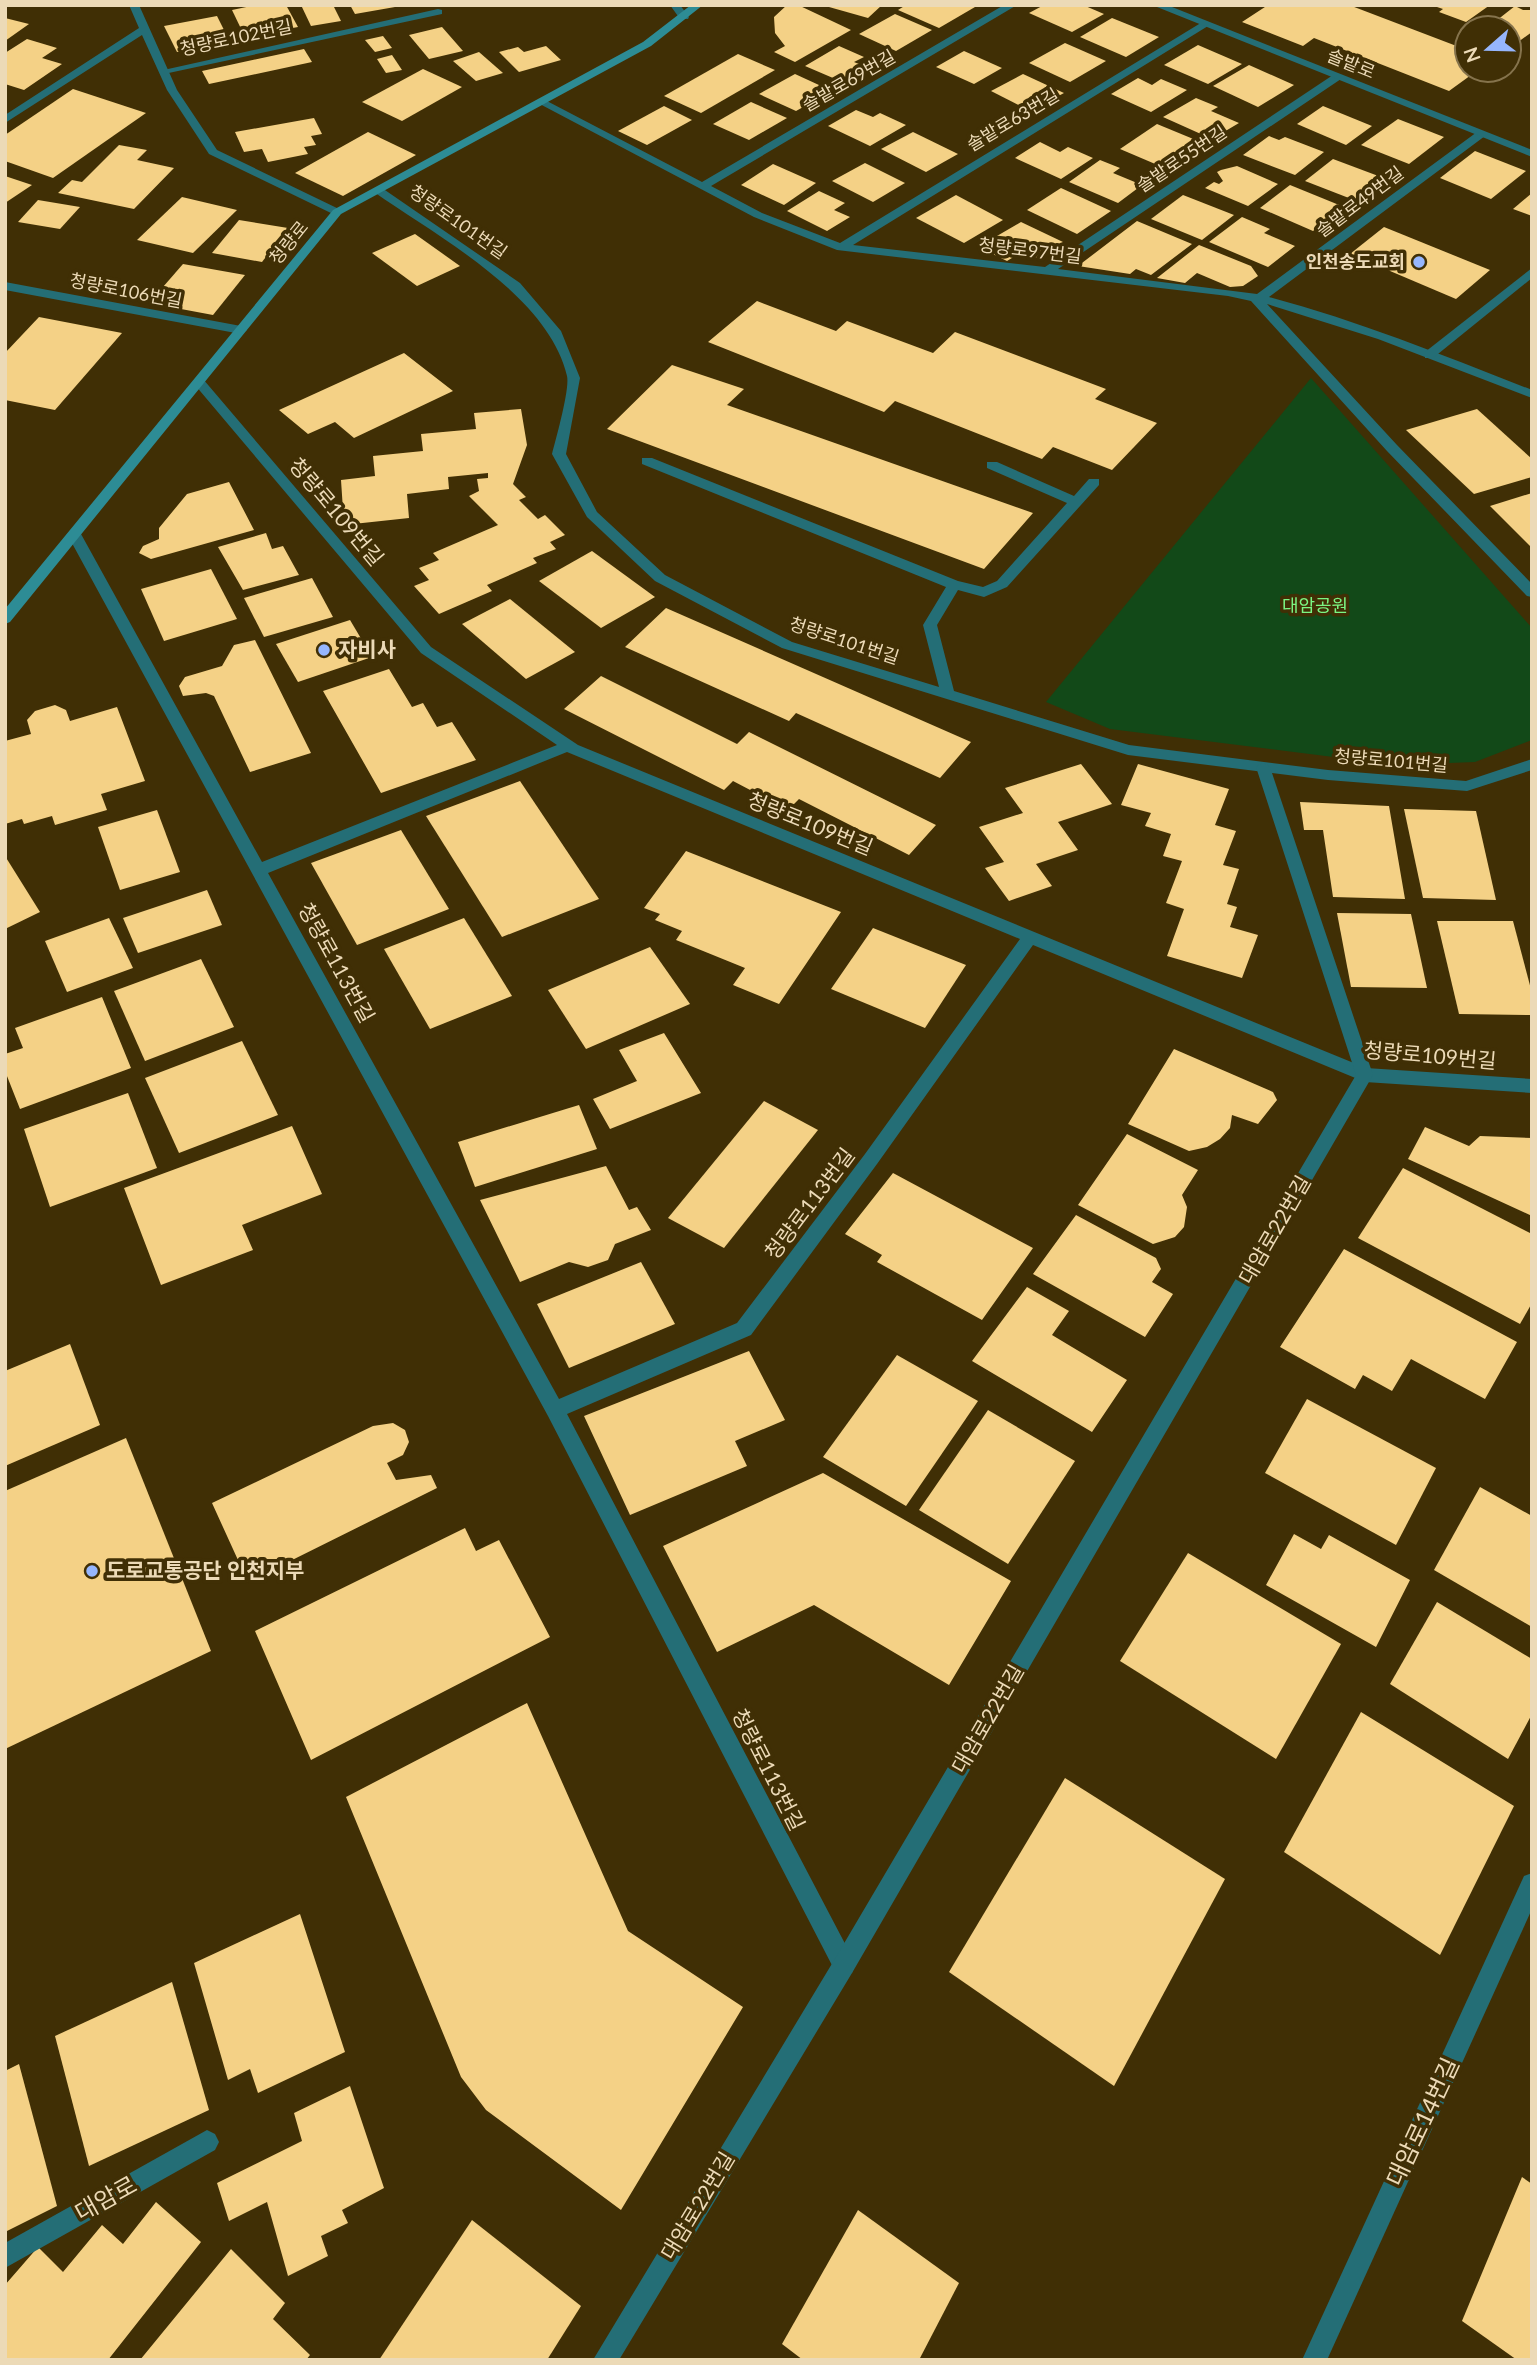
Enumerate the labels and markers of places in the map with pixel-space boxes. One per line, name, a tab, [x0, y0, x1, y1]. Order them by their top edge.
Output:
place label: 인천송도교회	[1306, 250, 1405, 272]
marker: 인천송도교회	[1411, 254, 1427, 270]
place label: 자비사	[338, 636, 396, 661]
marker: 자비사	[316, 642, 332, 658]
place label: 도로교통공단 인천지부	[106, 1557, 304, 1582]
marker: 도로교통공단 인천지부	[84, 1563, 100, 1579]

